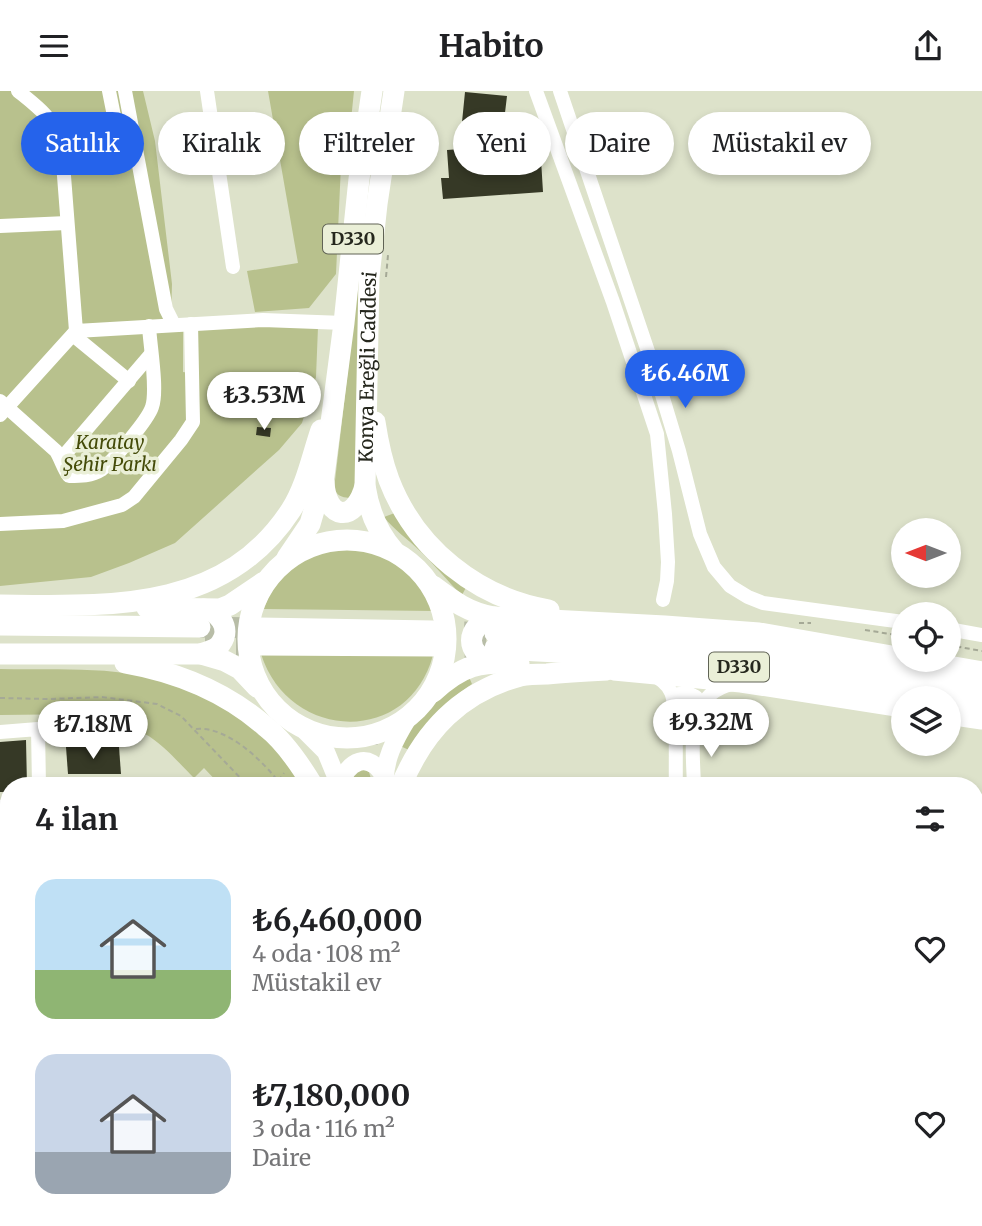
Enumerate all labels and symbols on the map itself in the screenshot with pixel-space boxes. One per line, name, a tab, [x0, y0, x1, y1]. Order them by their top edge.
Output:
road number: D330	[323, 225, 383, 253]
street label: Konya Ereğli Caddesi	[353, 270, 382, 463]
pin: ₺6.46M	[628, 351, 742, 410]
pin: ₺3.53M	[207, 373, 321, 432]
park label: Karatay Şehir Parkı	[63, 430, 157, 476]
north arrow	[891, 518, 961, 588]
road number: D330	[709, 653, 769, 681]
pin: ₺9.32M	[654, 699, 768, 759]
pin: ₺7.18M	[36, 701, 150, 761]

